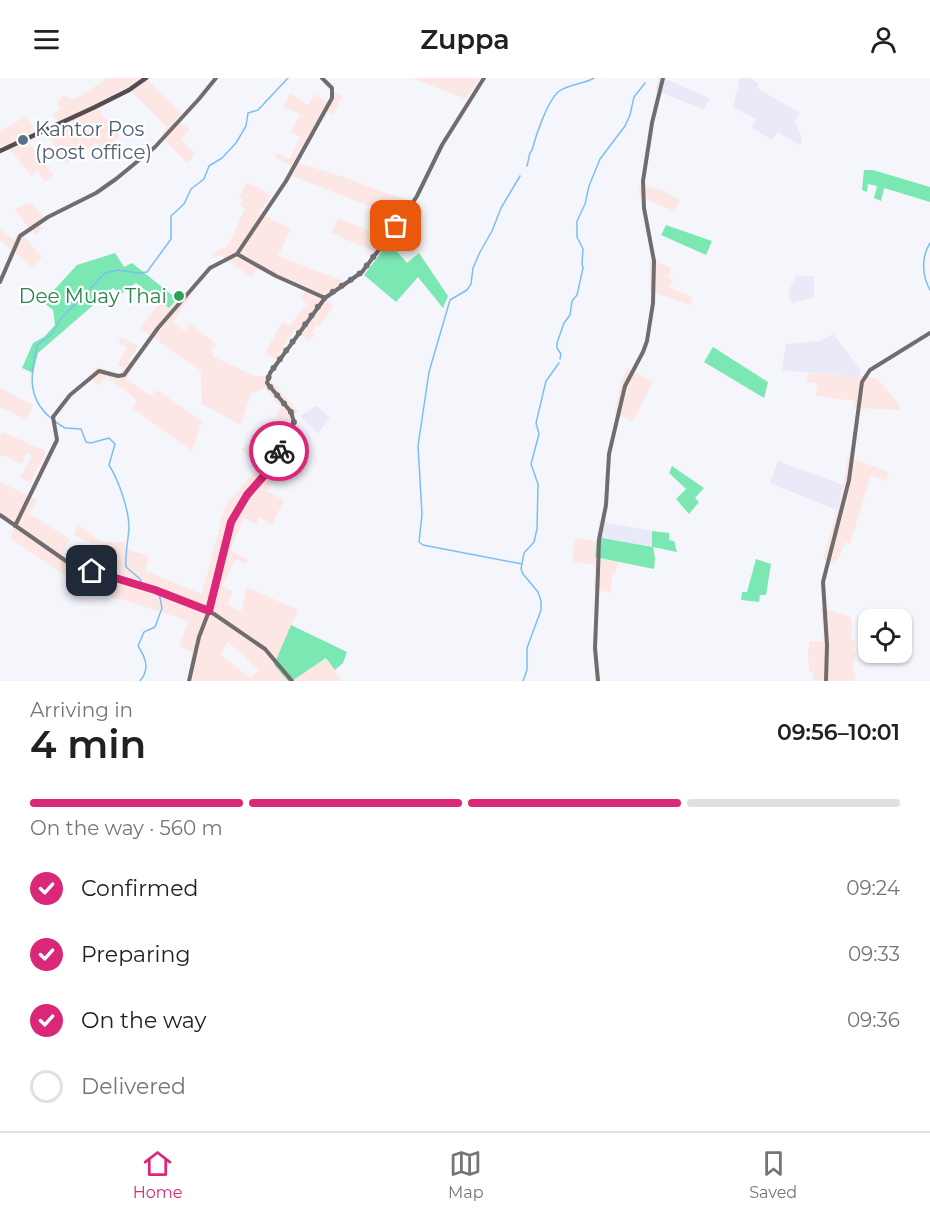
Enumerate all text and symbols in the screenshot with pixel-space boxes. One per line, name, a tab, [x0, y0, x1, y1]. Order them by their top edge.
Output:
icon: menu	[30, 23, 63, 56]
text: Zuppa	[420, 23, 510, 56]
icon: person	[867, 23, 900, 56]
place label: Kantor Pos (post office)	[35, 117, 152, 164]
marker: Kantor Pos (post office)	[16, 133, 30, 147]
pin	[370, 200, 421, 251]
icon: bag	[379, 209, 412, 242]
place label: Dee Muay Thai	[19, 284, 167, 308]
marker: Dee Muay Thai	[172, 289, 186, 303]
courier	[249, 421, 309, 481]
icon: bike	[263, 435, 296, 468]
pin	[66, 545, 117, 596]
icon: home	[75, 554, 108, 587]
map controls	[858, 609, 912, 663]
button: locate	[858, 609, 912, 663]
text: Arriving in	[30, 698, 133, 722]
text: 09:56–10:01	[777, 719, 900, 746]
text: 4 min	[30, 720, 146, 768]
text: On the way · 560 m	[30, 816, 223, 840]
icon: check	[30, 872, 63, 905]
text: Confirmed	[81, 875, 198, 902]
text: 09:24	[846, 876, 900, 900]
icon: check	[30, 938, 63, 971]
text: Preparing	[81, 941, 190, 968]
text: 09:33	[848, 942, 900, 966]
icon: check	[30, 1004, 63, 1037]
text: On the way	[81, 1007, 206, 1034]
text: 09:36	[847, 1008, 900, 1032]
text: Delivered	[81, 1073, 186, 1100]
tab: Home	[133, 1147, 182, 1202]
tab: Map	[448, 1147, 484, 1202]
tab: Saved	[749, 1147, 797, 1202]

